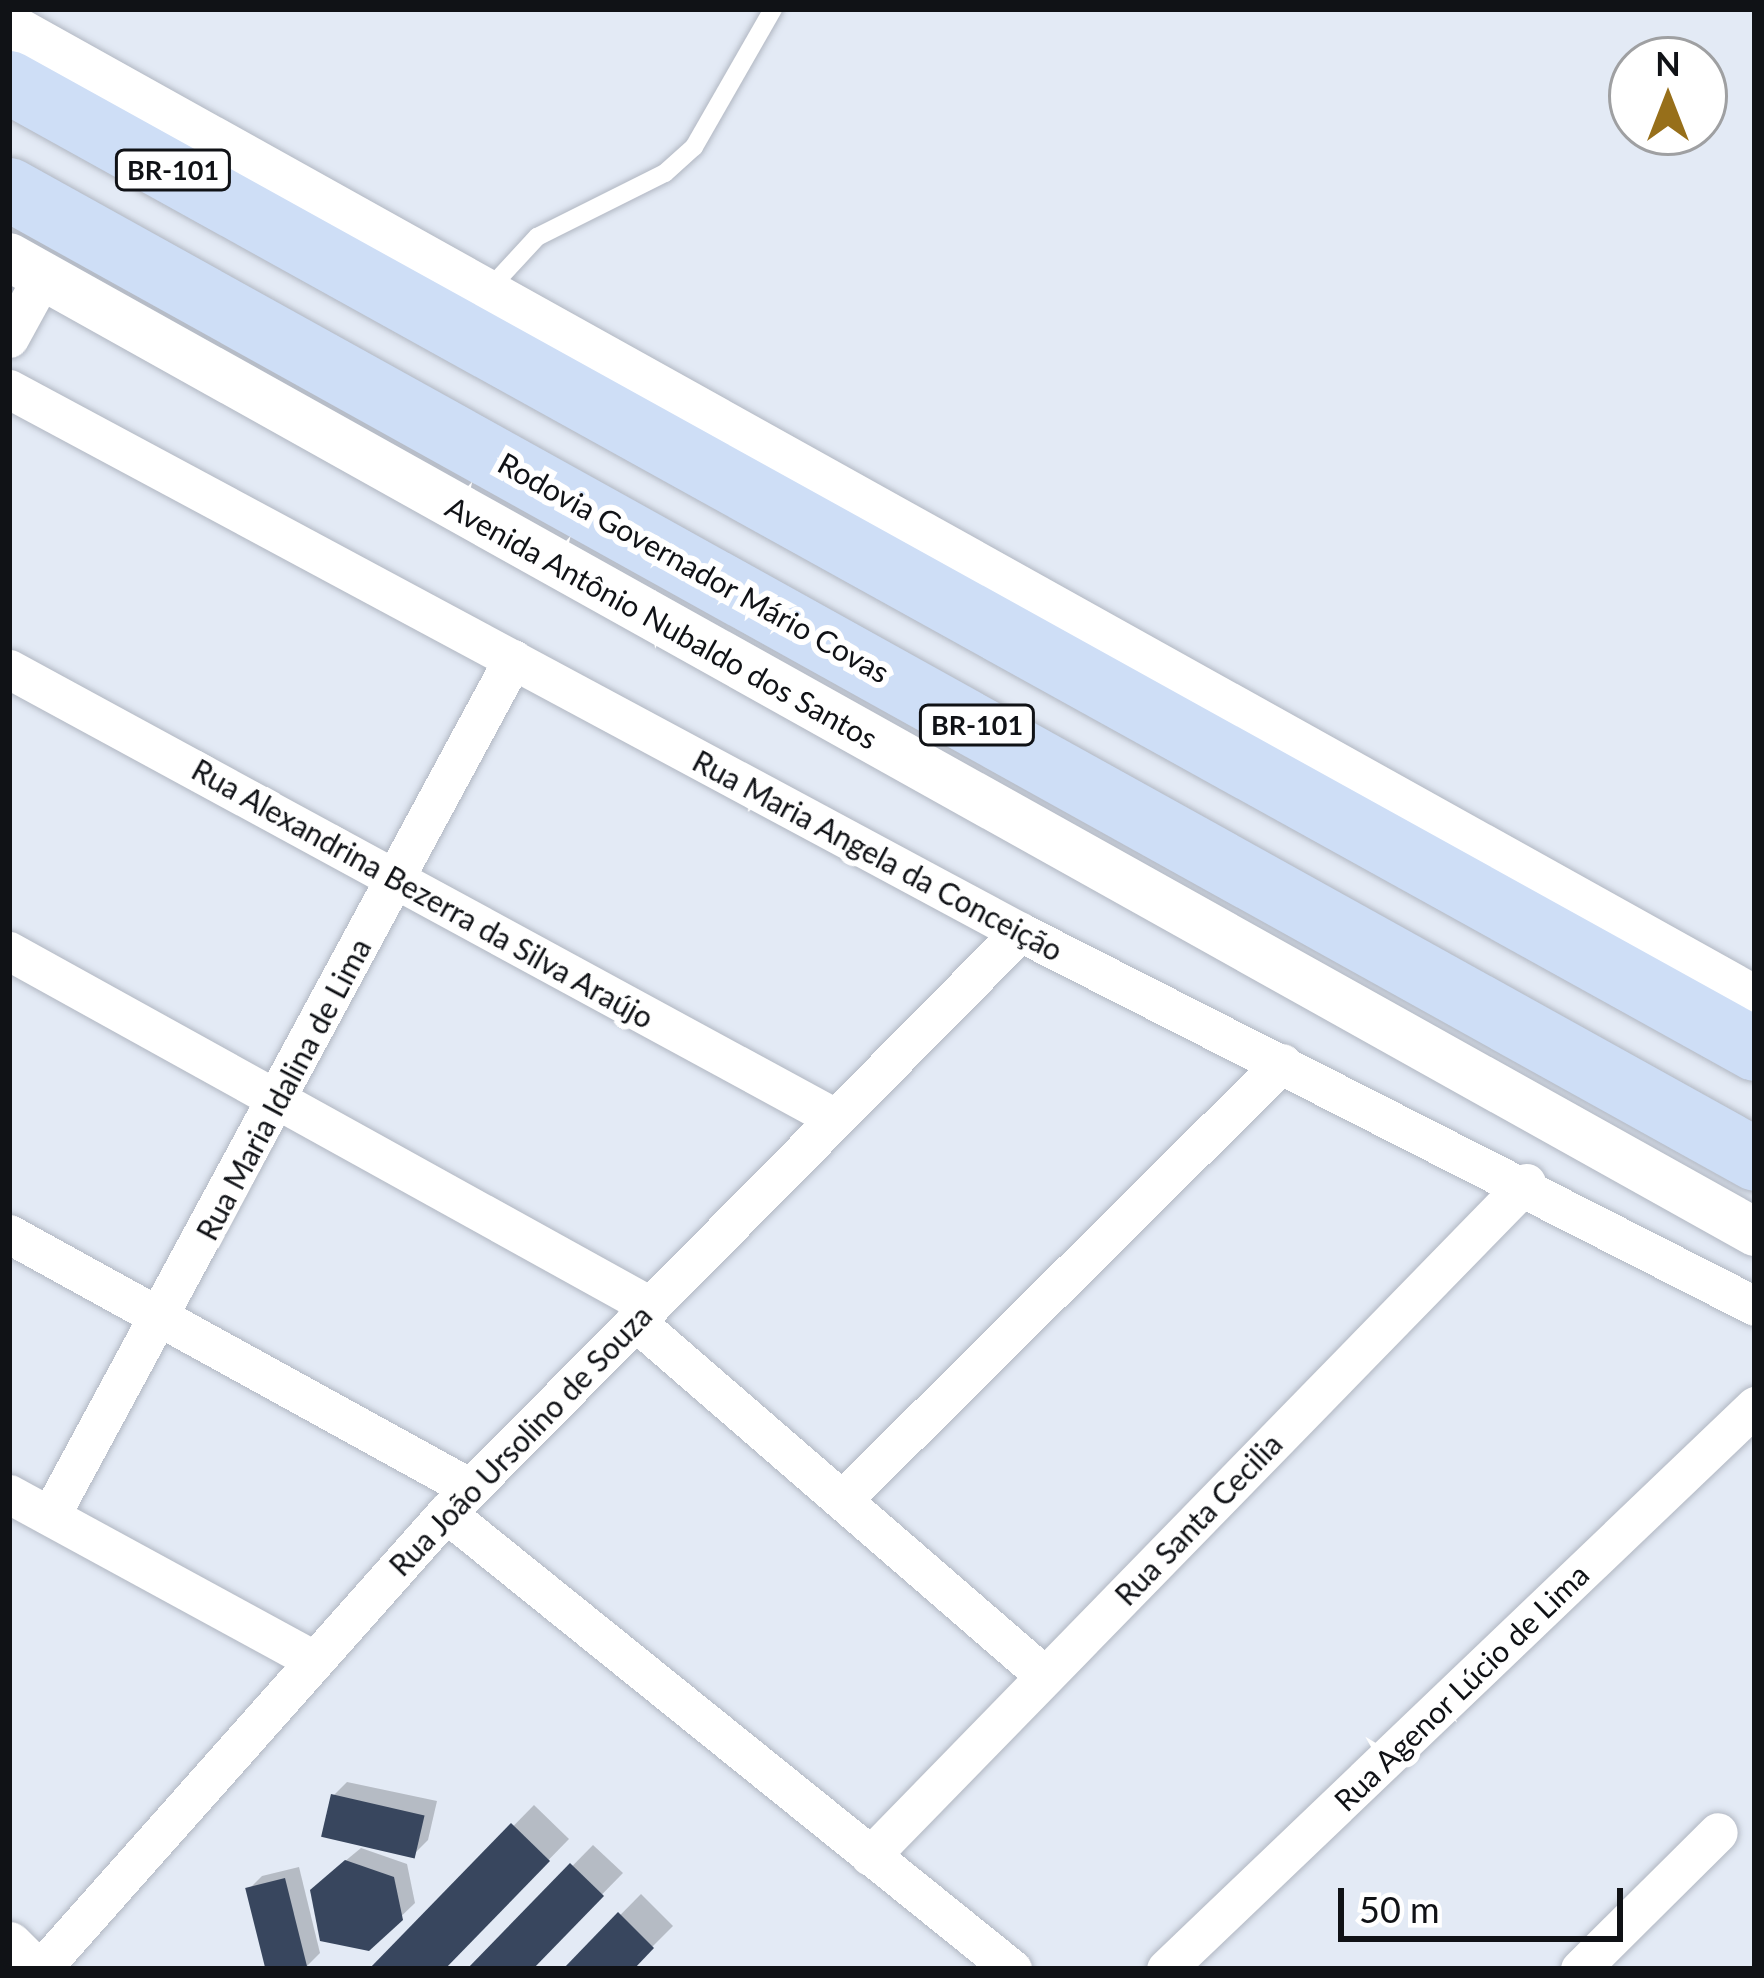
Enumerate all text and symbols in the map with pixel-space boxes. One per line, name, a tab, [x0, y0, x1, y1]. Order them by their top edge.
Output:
north arrow	[1608, 36, 1728, 156]
text: N	[1655, 43, 1681, 83]
road number: BR-101	[113, 149, 233, 191]
street label: Rodovia Governador Mário Covas	[492, 444, 896, 690]
street label: Avenida Antônio Nubaldo dos Santos	[440, 488, 884, 756]
road number: BR-101	[917, 704, 1037, 746]
street label: Rua Maria Angela da Conceição	[687, 742, 1069, 968]
street label: Rua Alexandrina Bezerra da Silva Araújo	[185, 750, 661, 1036]
street label: Rua Maria Idalina de Lima	[188, 932, 378, 1246]
street label: Rua João Ursolino de Souza	[381, 1297, 659, 1583]
street label: Rua Santa Cecilia	[1107, 1426, 1289, 1612]
street label: Rua Agenor Lúcio de Lima	[1326, 1555, 1596, 1819]
scale bar	[1344, 1864, 1629, 1938]
text: 50 m	[1359, 1887, 1440, 1931]

